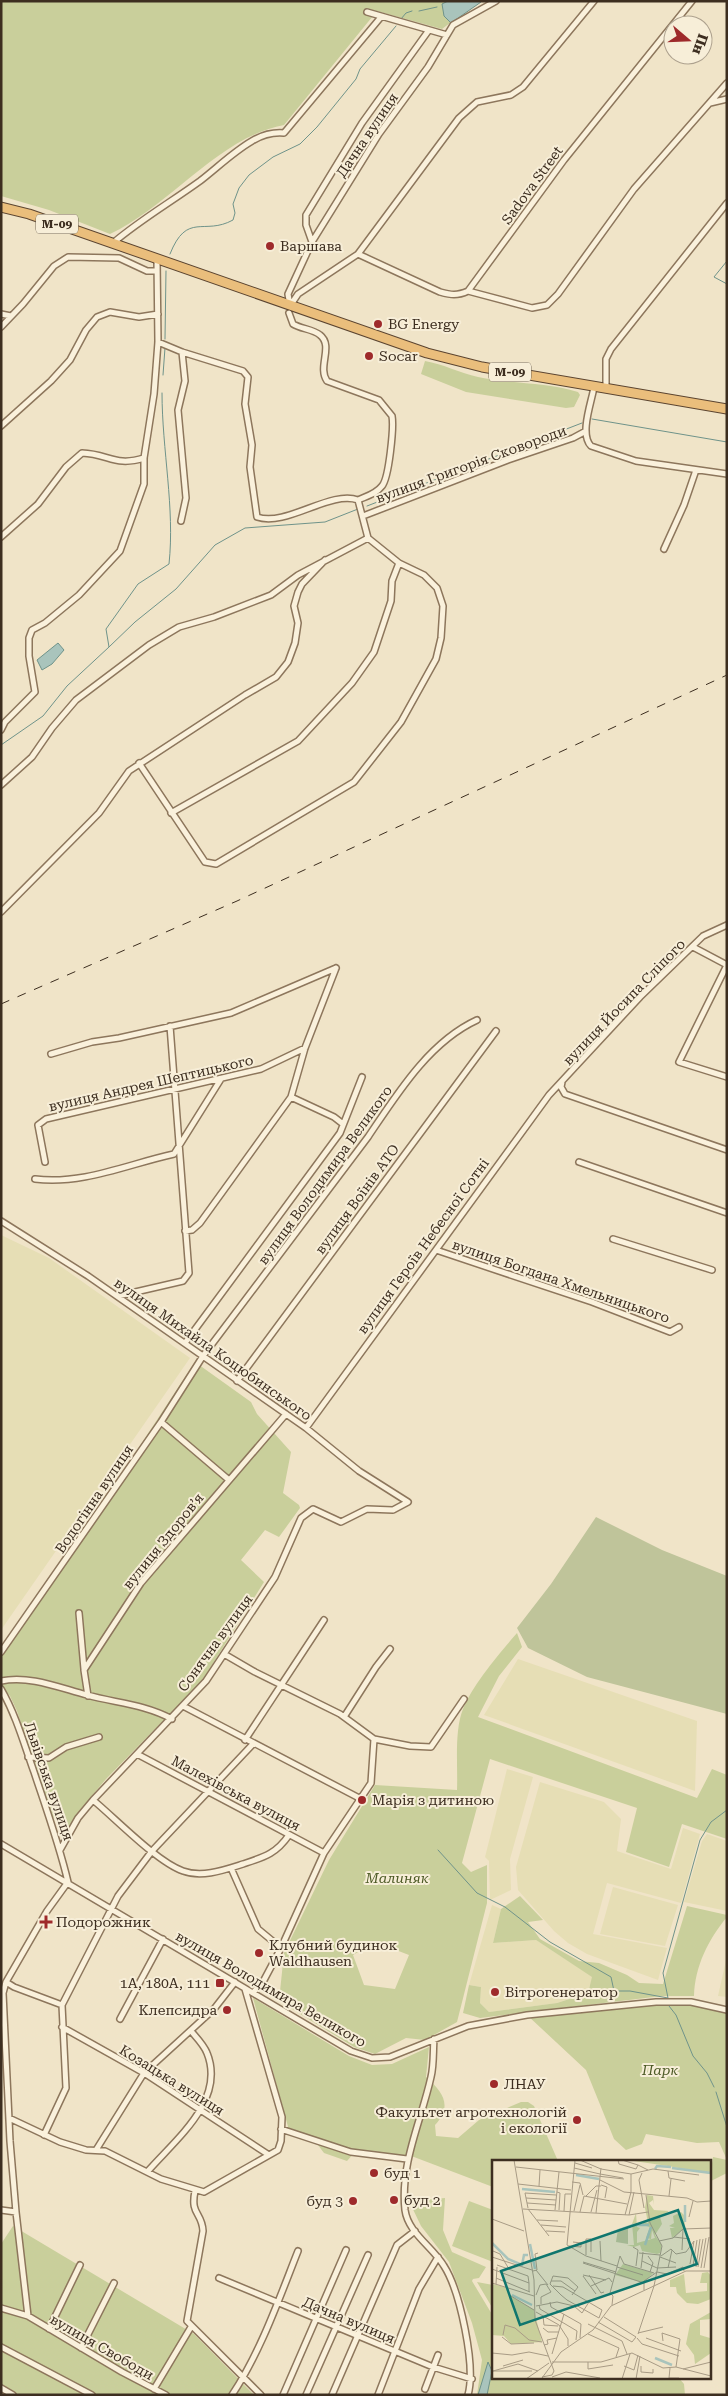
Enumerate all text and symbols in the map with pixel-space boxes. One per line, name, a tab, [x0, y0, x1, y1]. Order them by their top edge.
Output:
north arrow	[663, 15, 713, 65]
text: Пн	[689, 32, 711, 57]
street label: Дачна вулиця	[333, 90, 401, 180]
street label: Sadova Street	[498, 143, 566, 227]
road number: М-09	[36, 214, 78, 233]
place label: Варшава	[280, 238, 342, 254]
marker: Варшава	[264, 240, 276, 252]
place label: BG Energy	[388, 316, 460, 332]
marker: BG Energy	[372, 318, 384, 330]
place label: Socar	[379, 348, 418, 364]
marker: Socar	[363, 350, 375, 362]
road number: М-09	[489, 362, 531, 382]
street label: вулиця Григорія Сковороди	[374, 422, 568, 506]
street label: вулиця Йосипа Сліпого	[560, 936, 688, 1068]
street label: вулиця Андрея Шептицького	[47, 1052, 255, 1114]
street label: вулиця Володимира Великого	[255, 1082, 395, 1268]
street label: вулиця Воїнів АТО	[312, 1141, 402, 1257]
street label: вулиця Героїв Небесної Сотні	[354, 1155, 492, 1337]
street label: вулиця Богдана Хмельницького	[450, 1236, 672, 1326]
street label: вулиця Михайла Коцюбинського	[111, 1274, 315, 1424]
street label: Водогінна вулиця	[52, 1442, 136, 1556]
street label: вулиця Здоровʼя	[119, 1490, 207, 1592]
street label: Сонячна вулиця	[174, 1591, 256, 1695]
street label: Львівська вулиця	[21, 1719, 77, 1843]
street label: Малехівська вулиця	[169, 1752, 303, 1834]
place label: Марія з дитиною	[372, 1792, 494, 1808]
marker: Марія з дитиною	[356, 1794, 368, 1806]
park label: Малиняк	[365, 1870, 429, 1886]
place label: Подорожник	[56, 1914, 151, 1930]
marker: Подорожник	[40, 1916, 52, 1928]
street label: вулиця Володимира Великого	[173, 1928, 369, 2050]
place label: Клубний будинок Waldhausen	[269, 1937, 398, 1969]
marker: Клубний будинок Waldhausen	[253, 1947, 265, 1959]
place label: 1А, 180А, 111	[120, 1975, 210, 1991]
marker: 1А, 180А, 111	[214, 1977, 226, 1989]
place label: Вітрогенератор	[505, 1984, 618, 2000]
marker: Вітрогенератор	[489, 1986, 501, 1998]
place label: Клепсидра	[139, 2002, 217, 2018]
marker: Клепсидра	[221, 2004, 233, 2016]
street label: Козацька вулиця	[117, 2041, 227, 2119]
park label: Парк	[641, 2062, 678, 2078]
place label: ЛНАУ	[504, 2076, 546, 2092]
marker: ЛНАУ	[488, 2078, 500, 2090]
place label: Факультет агротехнологій і екології	[376, 2104, 568, 2136]
marker: Факультет агротехнологій і екології	[571, 2114, 583, 2126]
inset map	[492, 2160, 710, 2378]
place label: буд 1	[384, 2165, 421, 2181]
marker: буд 1	[368, 2167, 380, 2179]
place label: буд 2	[404, 2192, 441, 2208]
place label: буд 3	[306, 2193, 343, 2209]
marker: буд 2	[388, 2194, 400, 2206]
marker: буд 3	[347, 2195, 359, 2207]
street label: Дачна вулиця	[301, 2293, 397, 2347]
street label: вулиця Свободи	[47, 2311, 157, 2383]

